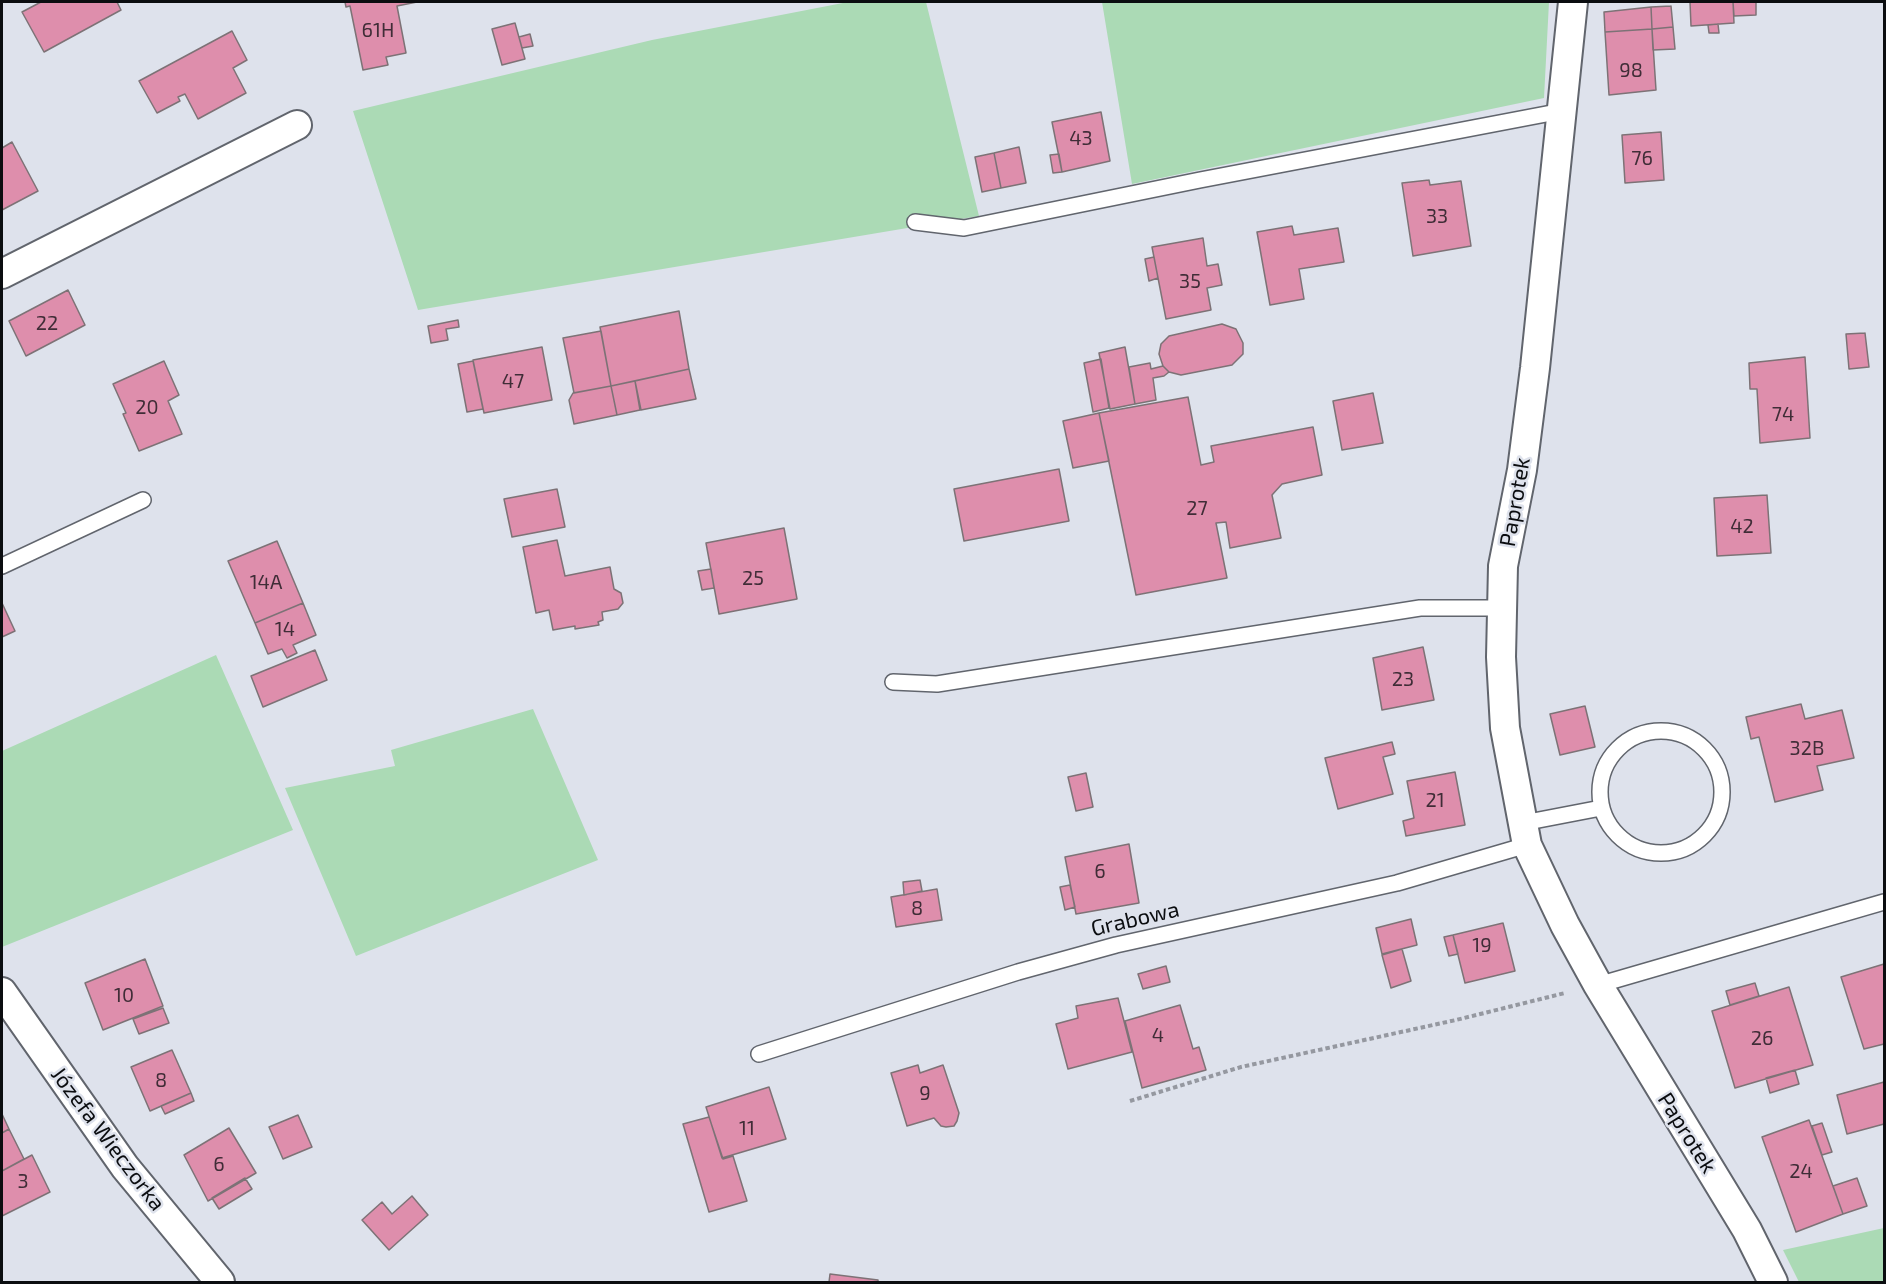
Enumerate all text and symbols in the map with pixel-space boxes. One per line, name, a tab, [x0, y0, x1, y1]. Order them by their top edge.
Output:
house number: 61H	[362, 18, 394, 42]
house number: 98	[1619, 58, 1643, 82]
house number: 43	[1069, 126, 1093, 150]
house number: 76	[1631, 146, 1653, 170]
house number: 33	[1426, 204, 1448, 228]
house number: 35	[1179, 269, 1201, 293]
house number: 22	[36, 311, 58, 335]
house number: 47	[502, 369, 524, 393]
house number: 20	[135, 395, 159, 419]
house number: 74	[1772, 402, 1794, 426]
street label: Paprotek	[1494, 455, 1536, 549]
house number: 27	[1186, 496, 1208, 520]
house number: 42	[1730, 514, 1754, 538]
house number: 25	[742, 566, 764, 590]
house number: 14A	[250, 570, 282, 594]
house number: 14	[275, 617, 295, 641]
house number: 23	[1392, 667, 1414, 691]
house number: 32B	[1790, 736, 1824, 760]
house number: 21	[1425, 788, 1445, 812]
house number: 6	[1094, 859, 1106, 883]
house number: 8	[911, 896, 923, 920]
street label: Grabowa	[1088, 896, 1182, 942]
house number: 19	[1472, 933, 1492, 957]
house number: 10	[114, 983, 134, 1007]
house number: 4	[1152, 1023, 1164, 1047]
house number: 26	[1751, 1026, 1773, 1050]
street label: Józefa Wieczorka	[45, 1062, 171, 1216]
house number: 8	[155, 1068, 167, 1092]
house number: 9	[919, 1081, 931, 1105]
street label: Paprotek	[1652, 1088, 1722, 1178]
house number: 11	[739, 1116, 755, 1140]
house number: 6	[213, 1152, 225, 1176]
house number: 24	[1789, 1159, 1813, 1183]
house number: 3	[17, 1169, 29, 1193]

